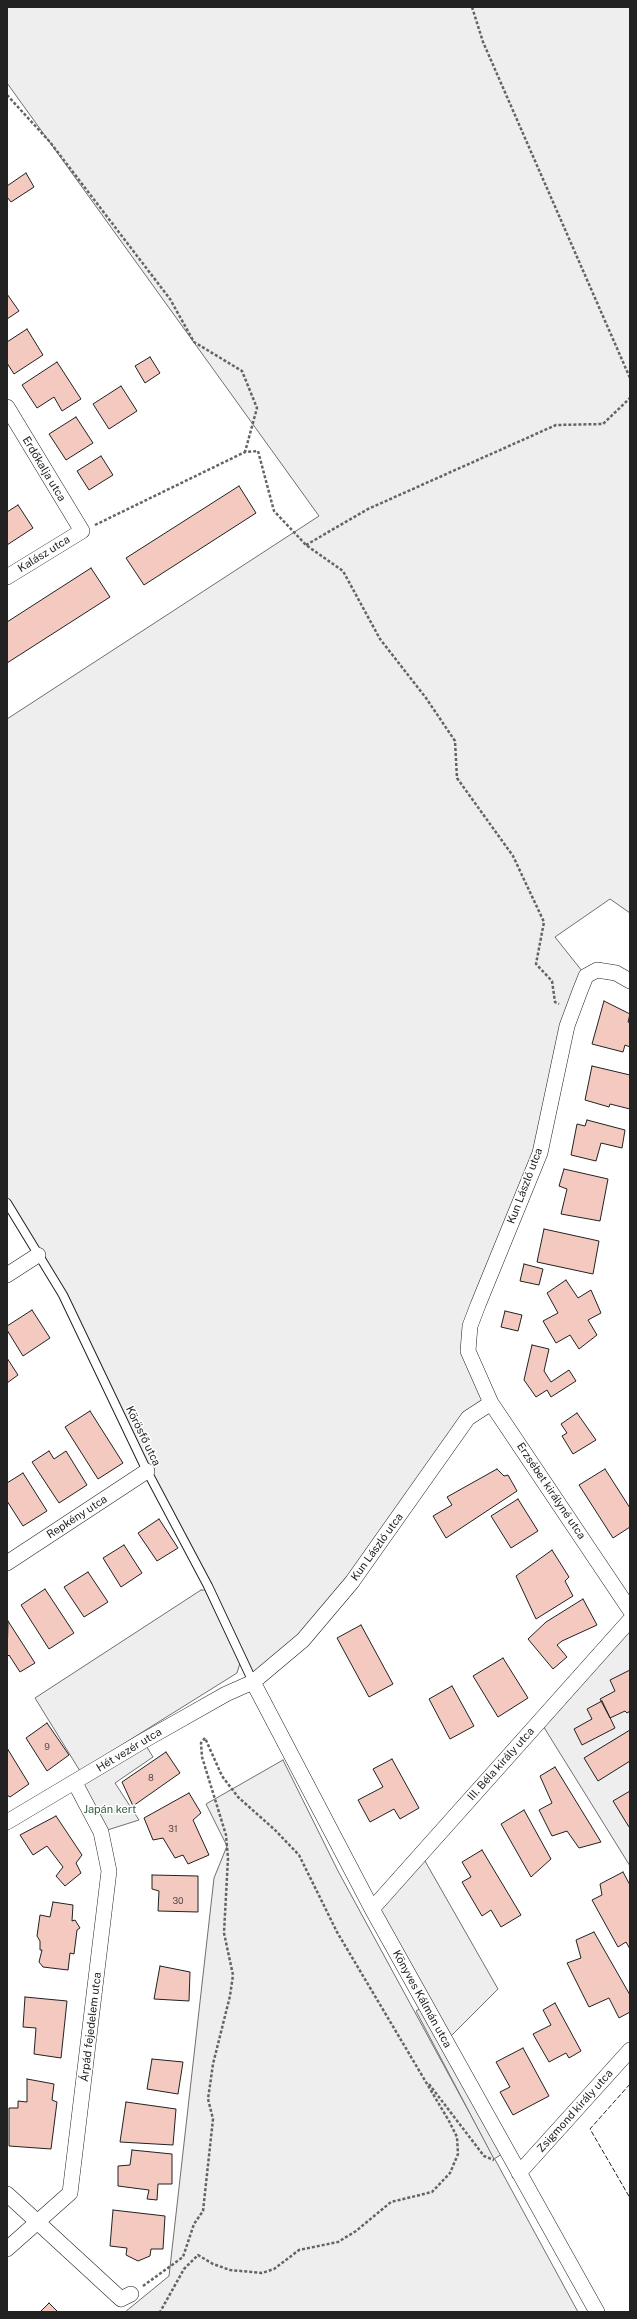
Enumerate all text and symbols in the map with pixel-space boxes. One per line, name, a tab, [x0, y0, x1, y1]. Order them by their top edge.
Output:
street label: Erdőkalja utca	[19, 434, 69, 504]
street label: Kalász utca	[16, 533, 72, 575]
street label: Kun László utca	[504, 1146, 546, 1226]
street label: Körösfő utca	[123, 1404, 163, 1468]
street label: Erzsébet királyné utca	[514, 1440, 588, 1542]
street label: Repkény utca	[44, 1493, 110, 1541]
street label: Kun László utca	[348, 1511, 406, 1583]
street label: Hét vezér utca	[94, 1725, 164, 1775]
street label: III. Béla király utca	[465, 1725, 537, 1803]
house number: 9	[44, 1742, 50, 1752]
house number: 8	[148, 1773, 154, 1783]
park label: Japán kert	[84, 1803, 136, 1817]
house number: 31	[168, 1824, 178, 1834]
house number: 30	[172, 1896, 184, 1906]
street label: Könyves Kálmán utca	[390, 1948, 454, 2050]
street label: Árpád fejedelem utca	[78, 1971, 104, 2083]
street label: Zsigmond király utca	[534, 2067, 616, 2155]

